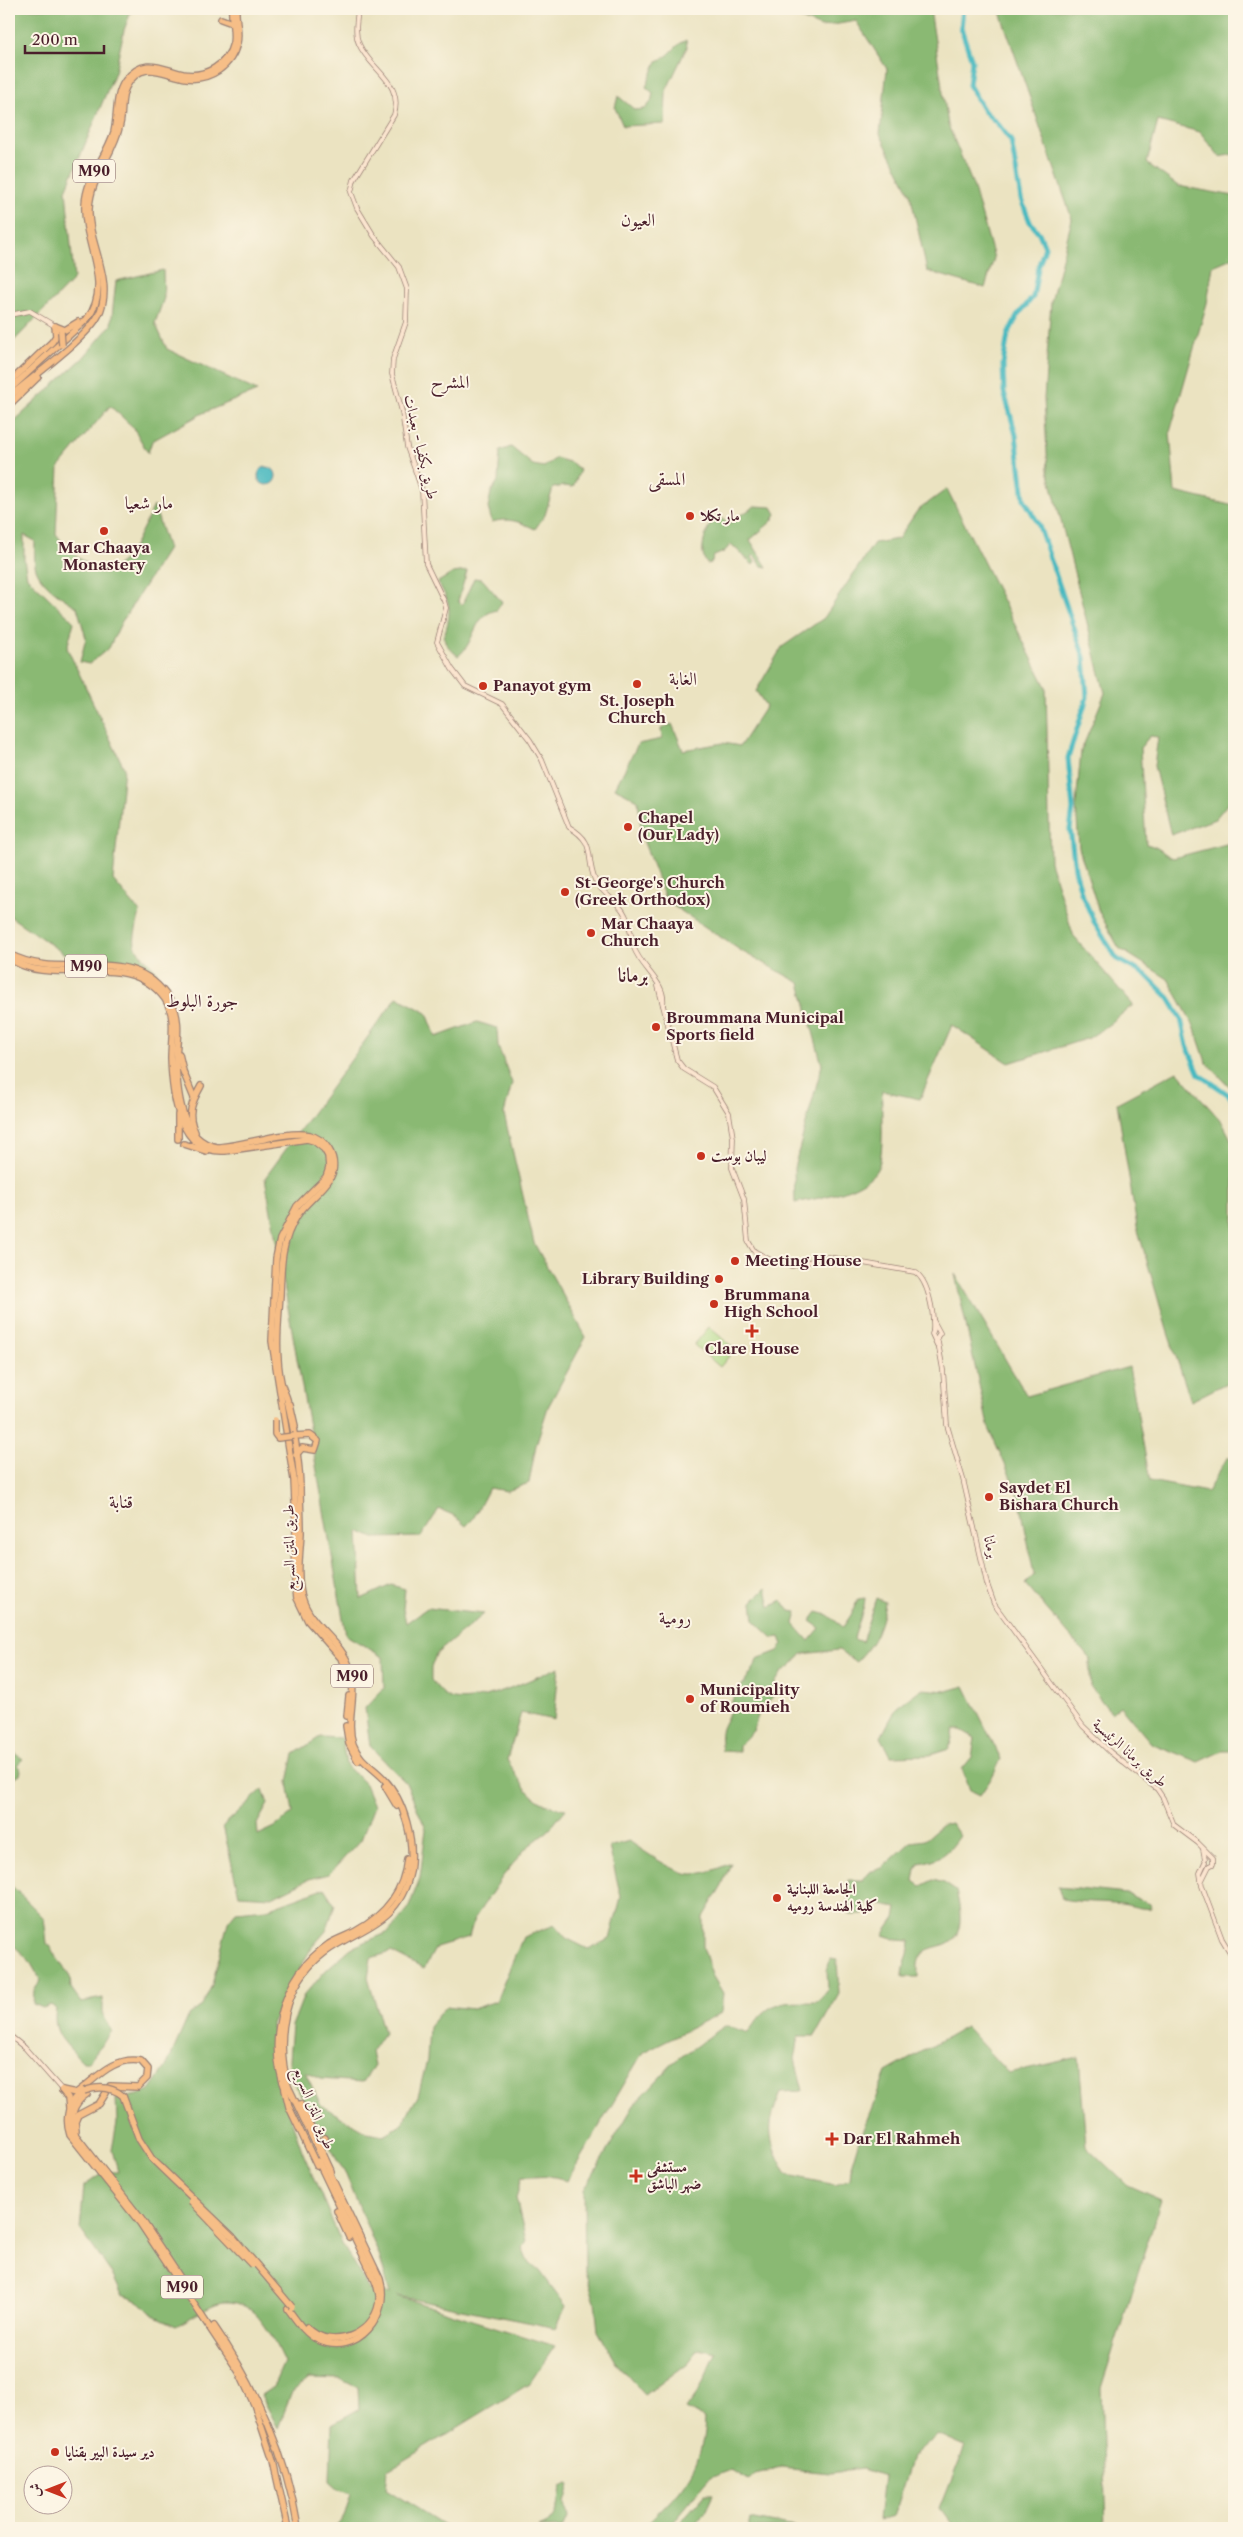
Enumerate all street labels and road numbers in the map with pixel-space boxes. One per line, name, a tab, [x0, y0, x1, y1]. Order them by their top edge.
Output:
road number: M90	[73, 160, 115, 182]
street label: طريق بكفيا - بعبدات	[399, 393, 443, 501]
road number: M90	[65, 954, 107, 978]
street label: طريق المتن السريع	[278, 1504, 304, 1592]
street label: برمانا	[980, 1534, 1003, 1560]
road number: M90	[331, 1664, 373, 1688]
street label: طريق برمانا الرئيسية	[1088, 1714, 1172, 1792]
street label: طريق المتن السريع	[285, 2064, 340, 2154]
road number: M90	[161, 2276, 203, 2298]

